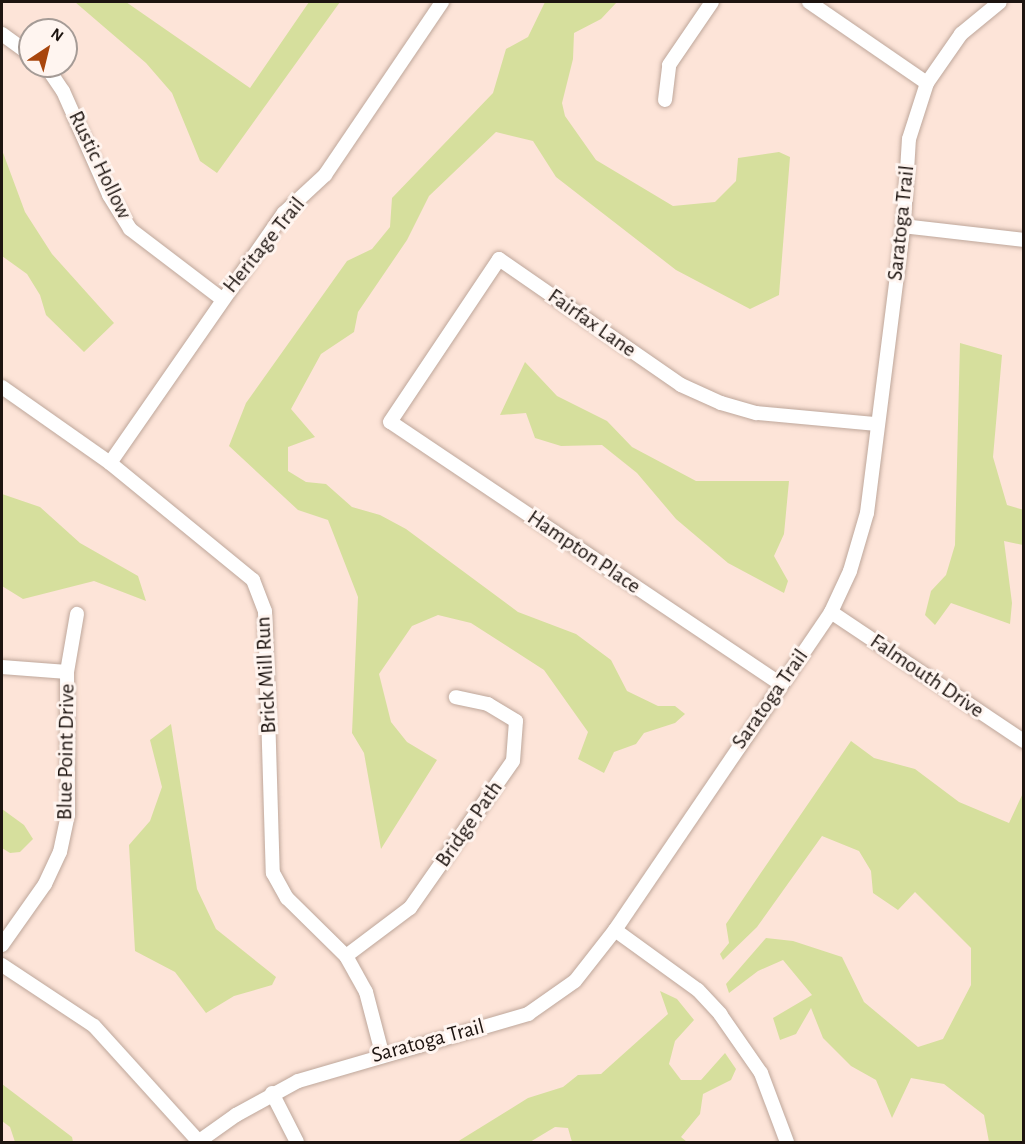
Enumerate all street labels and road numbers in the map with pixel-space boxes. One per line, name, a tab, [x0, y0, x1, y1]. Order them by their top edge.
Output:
street label: Rustic Hollow	[62, 107, 138, 223]
street label: Saratoga Trail	[882, 164, 920, 282]
street label: Heritage Trail	[217, 192, 311, 298]
street label: Fairfax Lane	[543, 283, 641, 363]
street label: Hampton Place	[522, 504, 646, 600]
street label: Brick Mill Run	[250, 616, 282, 734]
street label: Falmouth Drive	[865, 628, 989, 724]
street label: Saratoga Trail	[726, 644, 814, 754]
street label: Blue Point Drive	[52, 683, 80, 821]
street label: Bridge Path	[430, 776, 508, 872]
street label: Saratoga Trail	[369, 1013, 487, 1069]

